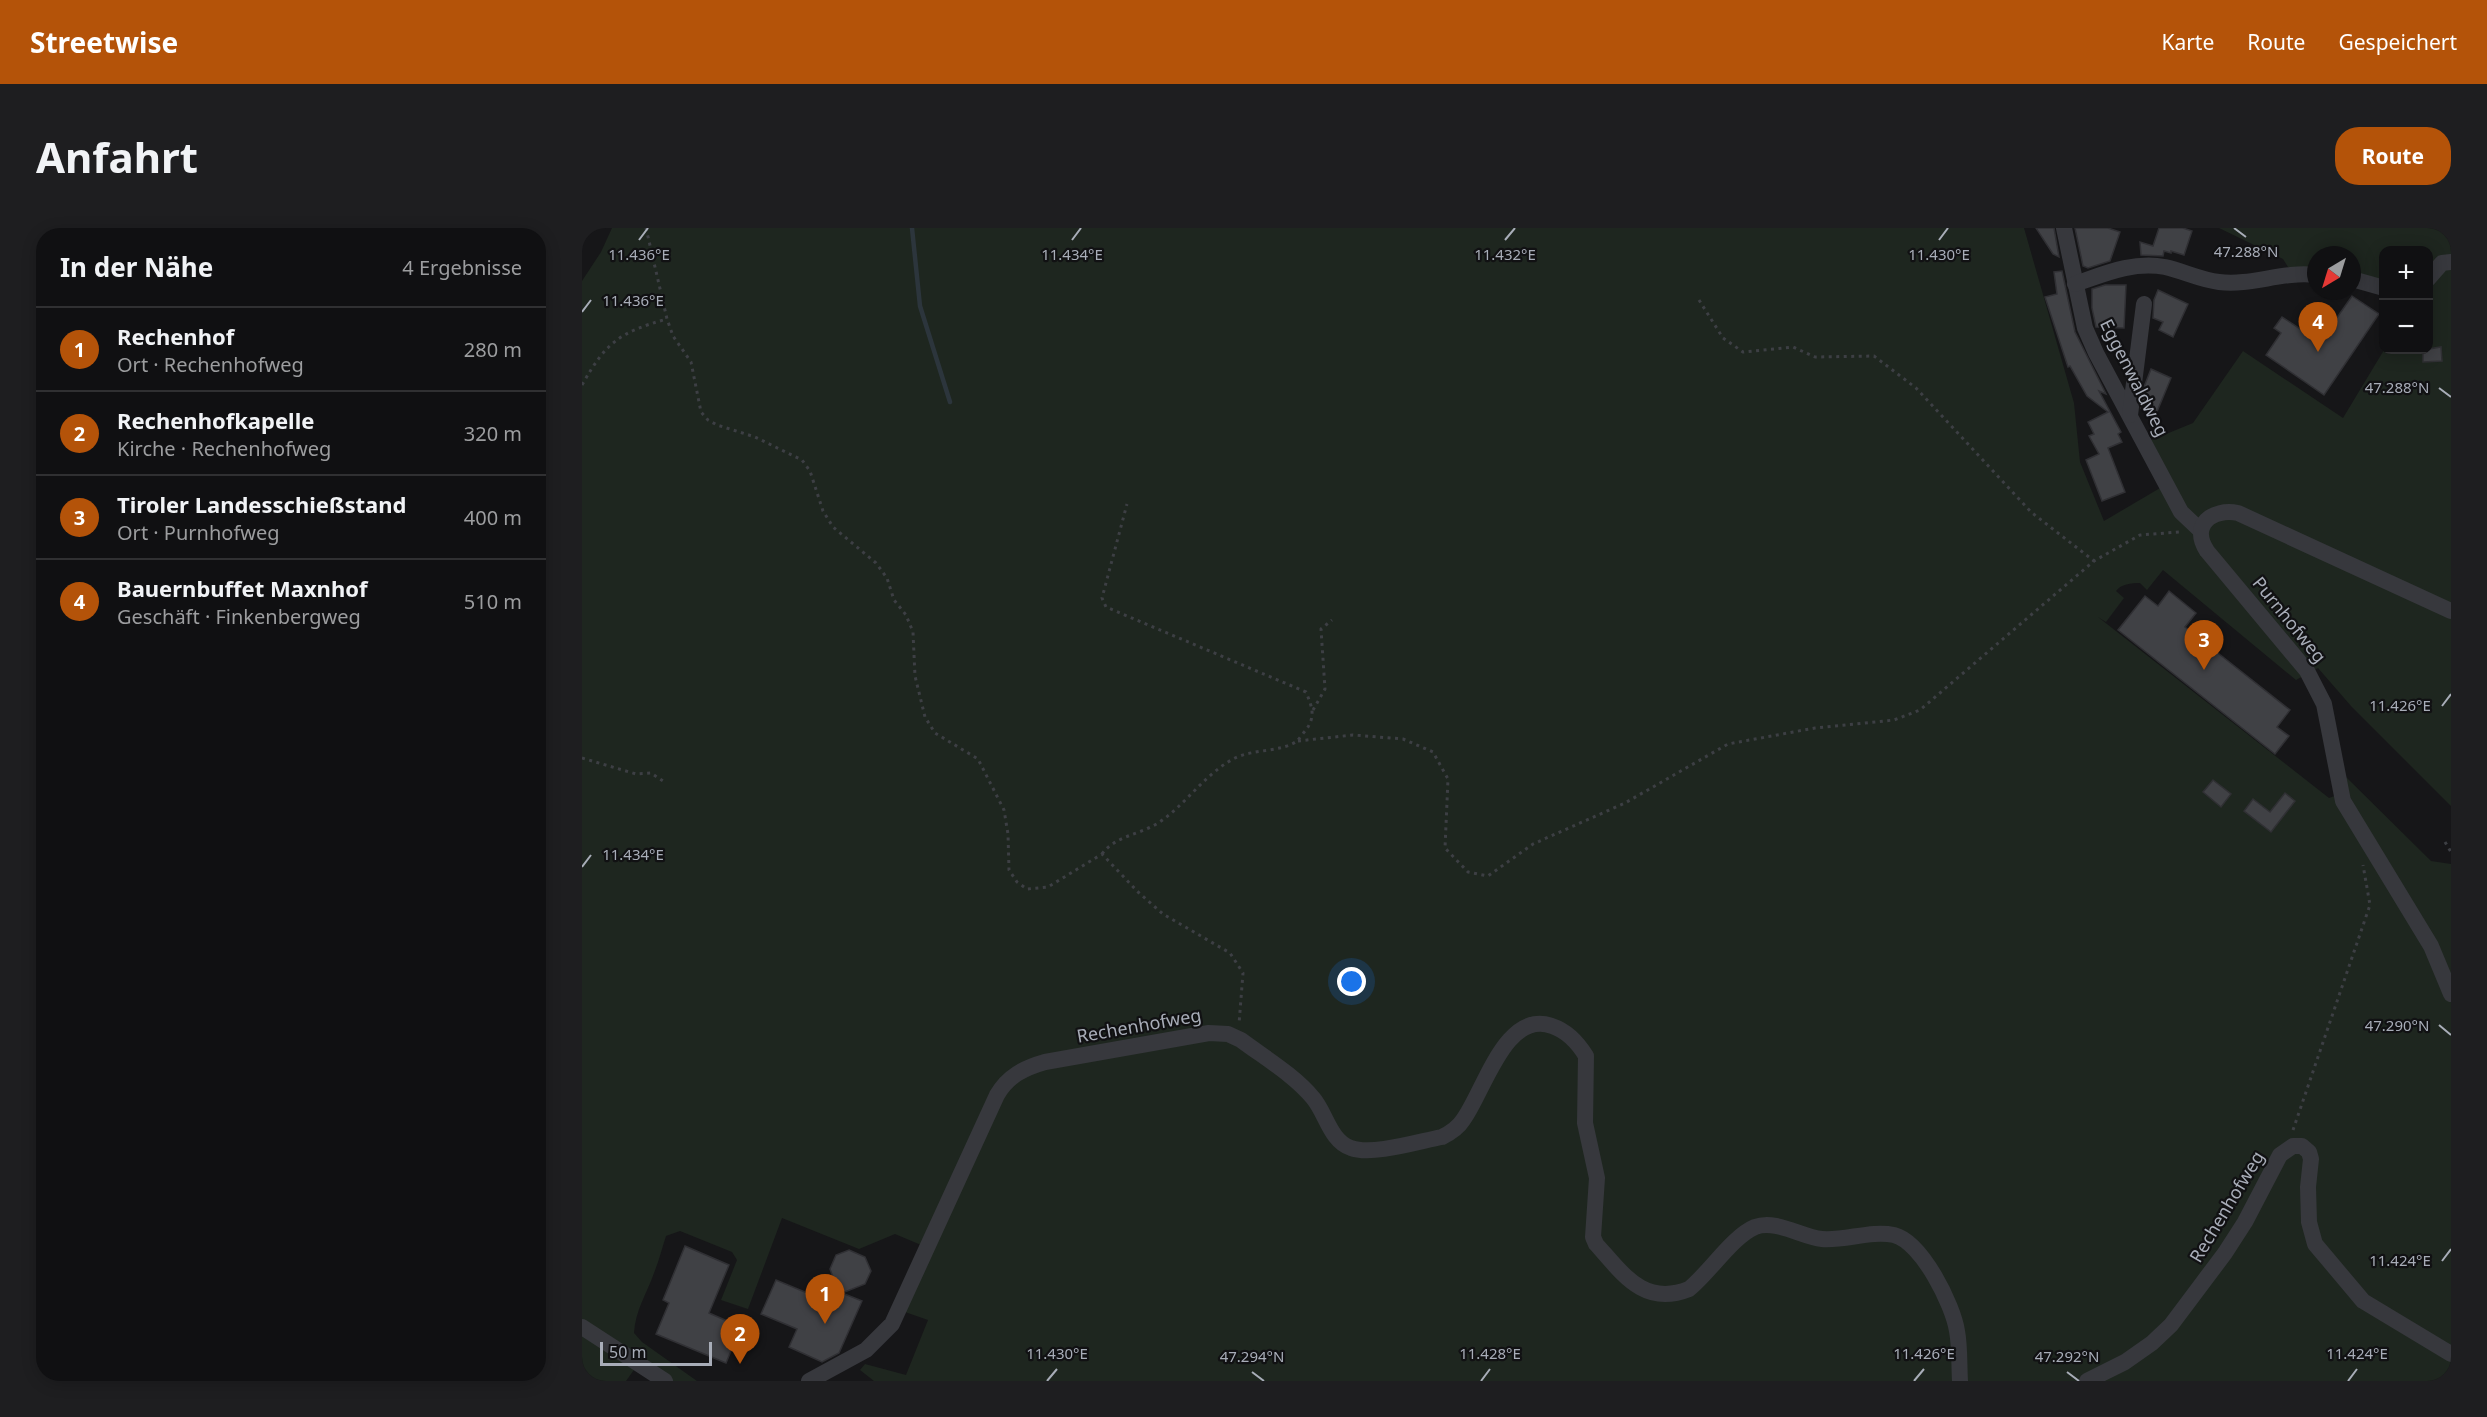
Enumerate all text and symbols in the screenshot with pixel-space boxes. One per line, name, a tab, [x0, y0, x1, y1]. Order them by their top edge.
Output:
text: Streetwise	[30, 23, 178, 61]
text: Karte	[2161, 28, 2214, 56]
text: Route	[2247, 28, 2305, 56]
text: Gespeichert	[2338, 28, 2457, 56]
button: Route	[2335, 127, 2451, 185]
text: Anfahrt	[36, 128, 198, 185]
text: 47.288°N	[2214, 241, 2278, 261]
text: 11.436°E	[608, 244, 670, 264]
text: 11.434°E	[1041, 244, 1103, 264]
text: 11.432°E	[1474, 244, 1536, 264]
text: 11.430°E	[1908, 244, 1970, 264]
north arrow	[2307, 246, 2361, 300]
map controls	[2379, 246, 2433, 354]
button: +	[2379, 246, 2433, 300]
text: In der Nähe	[60, 249, 213, 285]
text: 4 Ergebnisse	[402, 254, 522, 281]
text: 11.436°E	[602, 290, 664, 310]
button: −	[2379, 300, 2433, 354]
pin: 4	[2298, 302, 2338, 352]
street label: Eggenwaldweg	[2095, 315, 2175, 440]
text: Rechenhof	[117, 321, 234, 351]
text: 1	[74, 336, 85, 363]
text: 280 m	[464, 336, 522, 363]
text: Ort · Rechenhofweg	[117, 351, 304, 378]
text: 47.288°N	[2365, 377, 2429, 397]
text: Rechenhofkapelle	[117, 405, 314, 435]
text: 2	[74, 420, 85, 447]
text: 320 m	[464, 420, 522, 447]
text: Kirche · Rechenhofweg	[117, 435, 331, 462]
text: Tiroler Landesschießstand	[117, 489, 406, 519]
text: 3	[74, 504, 85, 531]
text: 400 m	[464, 504, 522, 531]
text: Ort · Purnhofweg	[117, 519, 280, 546]
street label: Purnhofweg	[2248, 571, 2332, 667]
text: Bauernbuffet Maxnhof	[117, 573, 367, 603]
text: 4	[74, 588, 85, 615]
text: 510 m	[464, 588, 522, 615]
text: Geschäft · Finkenbergweg	[117, 603, 361, 630]
pin: 3	[2184, 620, 2224, 670]
text: 11.426°E	[2369, 695, 2431, 715]
text: 11.434°E	[602, 844, 664, 864]
your location	[1337, 967, 1366, 996]
street label: Rechenhofweg	[1075, 1002, 1203, 1048]
text: 47.290°N	[2365, 1015, 2429, 1035]
street label: Rechenhofweg	[2183, 1146, 2269, 1267]
text: 11.424°E	[2369, 1250, 2431, 1270]
pin: 1	[806, 1274, 844, 1324]
pin: 2	[720, 1314, 760, 1364]
scale bar	[600, 1339, 712, 1366]
text: 50 m	[609, 1341, 646, 1363]
text: 11.430°E	[1026, 1343, 1088, 1363]
text: 11.428°E	[1459, 1343, 1521, 1363]
text: 11.426°E	[1893, 1343, 1955, 1363]
text: 11.424°E	[2326, 1343, 2388, 1363]
text: 47.294°N	[1220, 1346, 1284, 1366]
text: 47.292°N	[2035, 1346, 2099, 1366]

